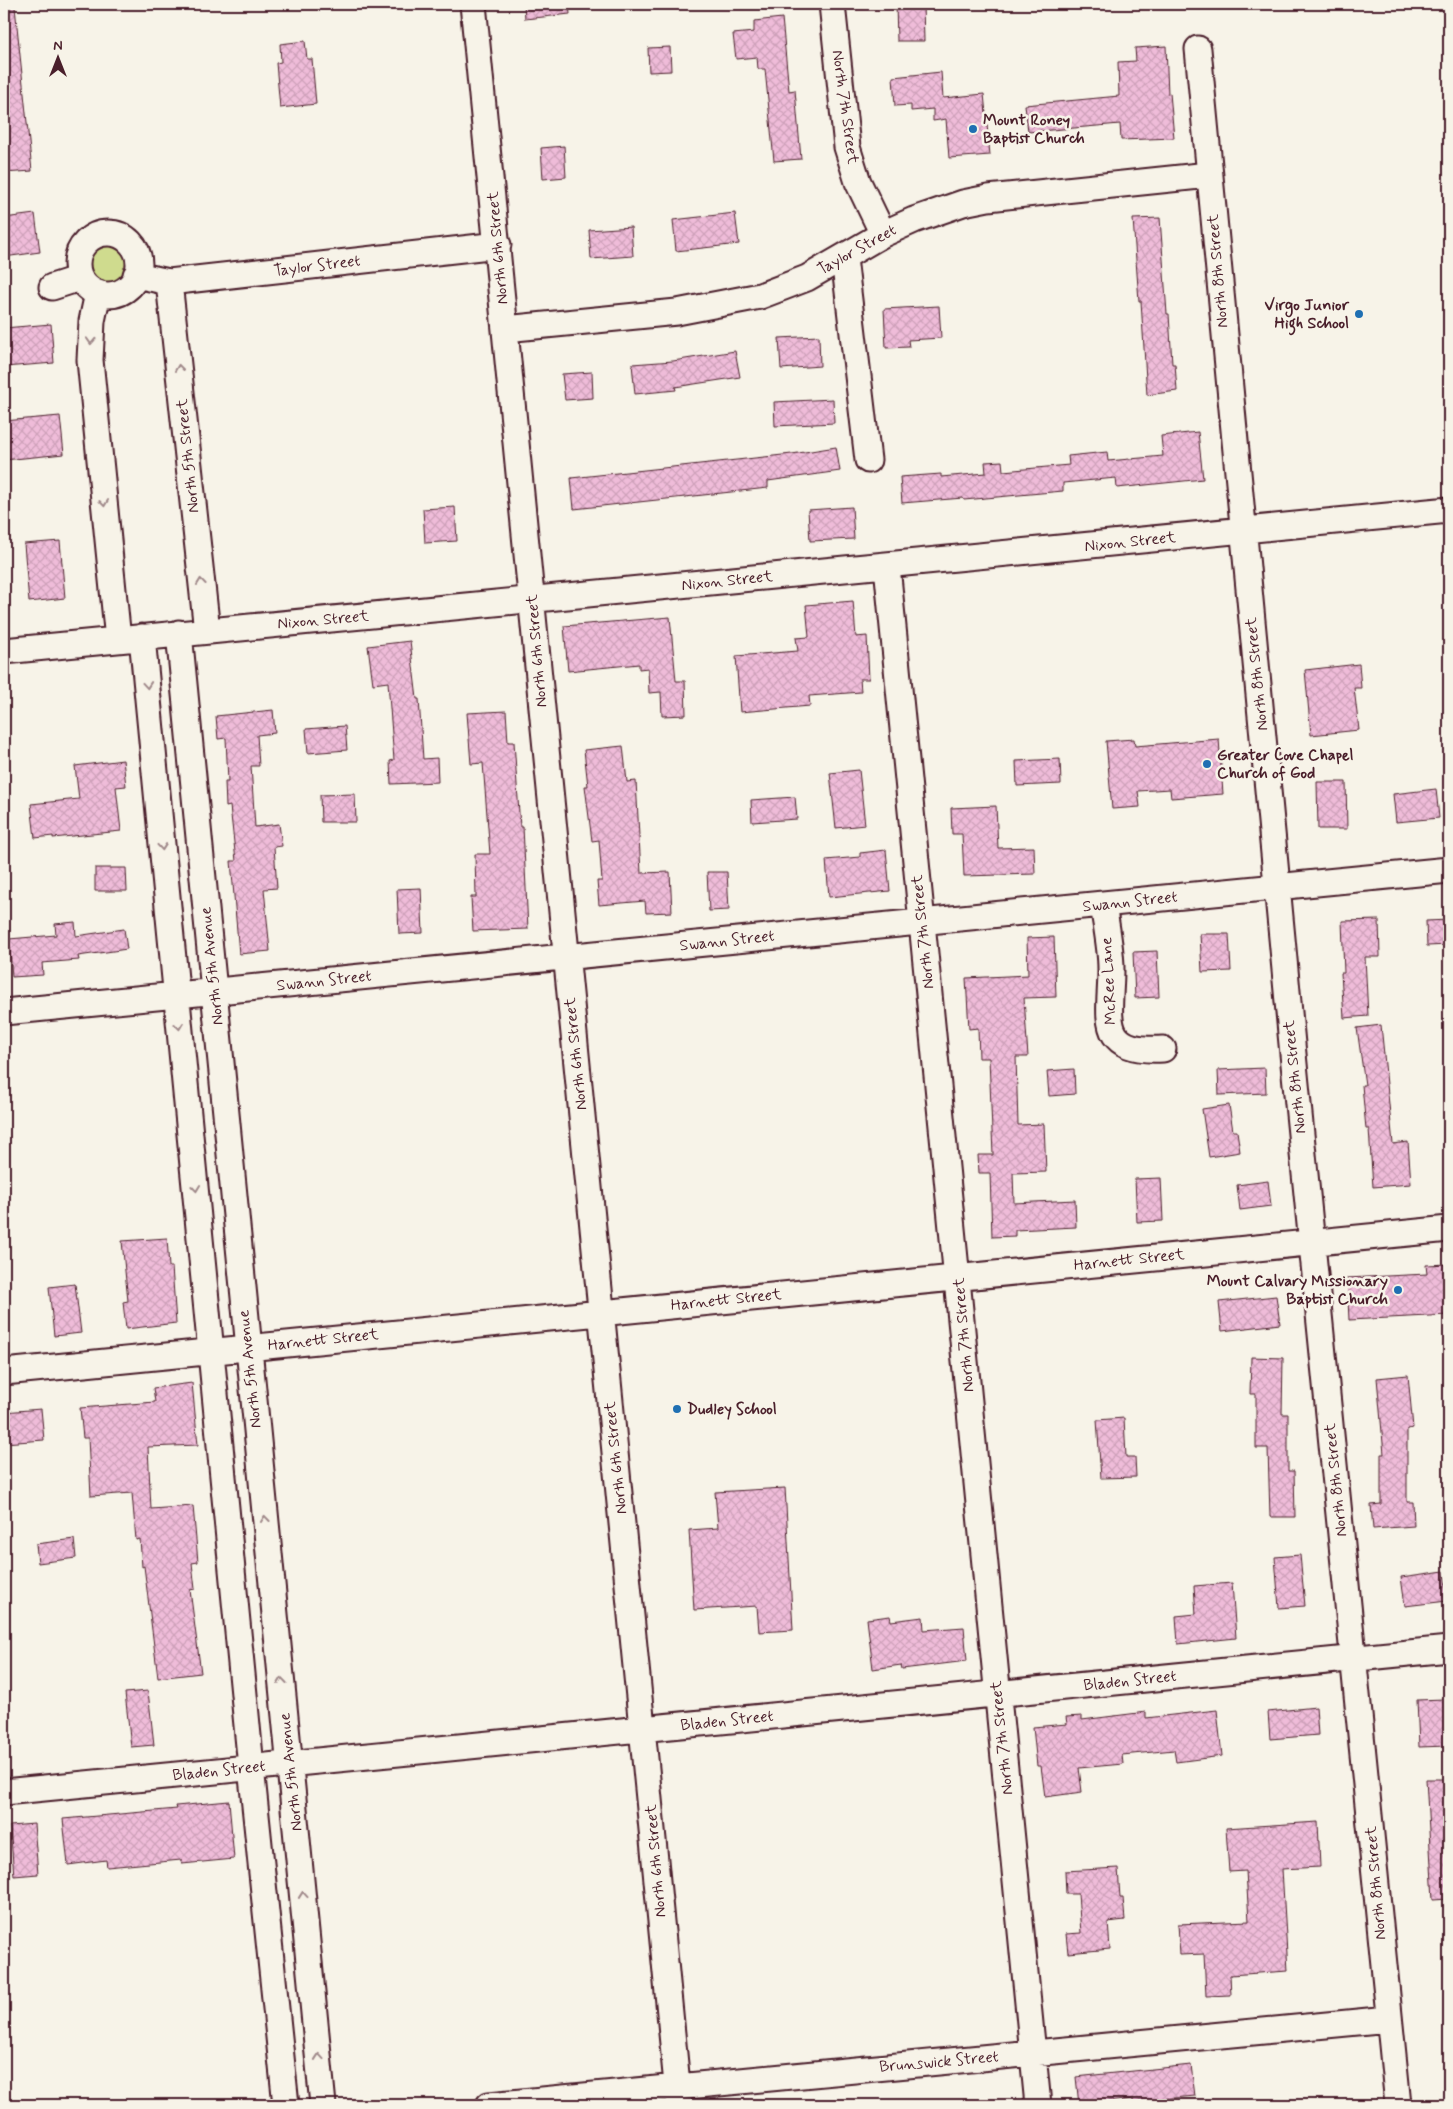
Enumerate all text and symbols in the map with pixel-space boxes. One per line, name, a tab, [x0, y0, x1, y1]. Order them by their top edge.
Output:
north arrow	[32, 32, 82, 82]
text: N	[53, 37, 63, 55]
street label: North 7th Street	[827, 49, 863, 166]
place label: Mount Roney Baptist Church	[983, 110, 1085, 149]
marker: Mount Roney Baptist Church	[967, 123, 979, 135]
street label: North 6th Street	[483, 190, 513, 305]
street label: North 8th Street	[1203, 213, 1233, 329]
street label: Taylor Street	[814, 220, 900, 280]
street label: Taylor Street	[272, 250, 362, 282]
place label: Virgo Junior High School	[1265, 295, 1350, 336]
marker: Virgo Junior High School	[1353, 308, 1365, 320]
one-way arrow	[85, 338, 96, 346]
one-way arrow	[174, 364, 185, 372]
street label: North 5th Street	[172, 397, 204, 514]
one-way arrow	[98, 499, 109, 507]
street label: Nixon Street	[1083, 527, 1177, 557]
street label: Nixon Street	[680, 566, 774, 596]
one-way arrow	[196, 578, 207, 586]
street label: North 6th Street	[522, 593, 552, 708]
street label: Nixon Street	[276, 605, 370, 634]
street label: North 8th Street	[1241, 616, 1273, 732]
one-way arrow	[141, 682, 152, 690]
place label: Greater Cove Chapel Church of God	[1217, 745, 1354, 784]
marker: Greater Cove Chapel Church of God	[1201, 758, 1213, 770]
one-way arrow	[156, 843, 167, 851]
street label: North 7th Street	[906, 873, 939, 990]
street label: Swann Street	[1081, 887, 1179, 917]
street label: North 5th Avenue	[195, 906, 229, 1026]
street label: Swann Street	[678, 926, 776, 956]
street label: McRee Lane	[1096, 936, 1122, 1026]
street label: Swann Street	[275, 966, 373, 996]
street label: North 6th Street	[560, 996, 592, 1111]
street label: North 8th Street	[1279, 1019, 1311, 1135]
one-way arrow	[174, 1023, 185, 1031]
one-way arrow	[190, 1184, 201, 1192]
street label: Harnett Street	[1073, 1244, 1186, 1276]
place label: Mount Calvary Missionary Baptist Church	[1207, 1271, 1388, 1310]
street label: North 7th Street	[948, 1276, 979, 1393]
street label: Harnett Street	[670, 1284, 783, 1316]
marker: Mount Calvary Missionary Baptist Church	[1392, 1284, 1404, 1296]
street label: North 5th Avenue	[233, 1309, 267, 1429]
street label: Harnett Street	[267, 1324, 380, 1356]
place label: Dudley School	[687, 1399, 777, 1420]
street label: North 6th Street	[600, 1400, 632, 1515]
marker: Dudley School	[671, 1403, 683, 1415]
street label: North 8th Street	[1320, 1422, 1352, 1538]
one-way arrow	[260, 1515, 271, 1523]
street label: Bladen Street	[1082, 1666, 1178, 1696]
one-way arrow	[277, 1677, 288, 1685]
street label: North 7th Street	[985, 1679, 1018, 1796]
street label: Bladen Street	[679, 1706, 775, 1736]
street label: North 5th Avenue	[274, 1712, 308, 1832]
street label: Bladen Street	[171, 1756, 267, 1786]
street label: North 6th Street	[641, 1803, 671, 1918]
street label: North 8th Street	[1361, 1825, 1391, 1941]
one-way arrow	[298, 1891, 309, 1899]
street label: Brunswick Street	[878, 2046, 1000, 2078]
one-way arrow	[313, 2052, 324, 2060]

